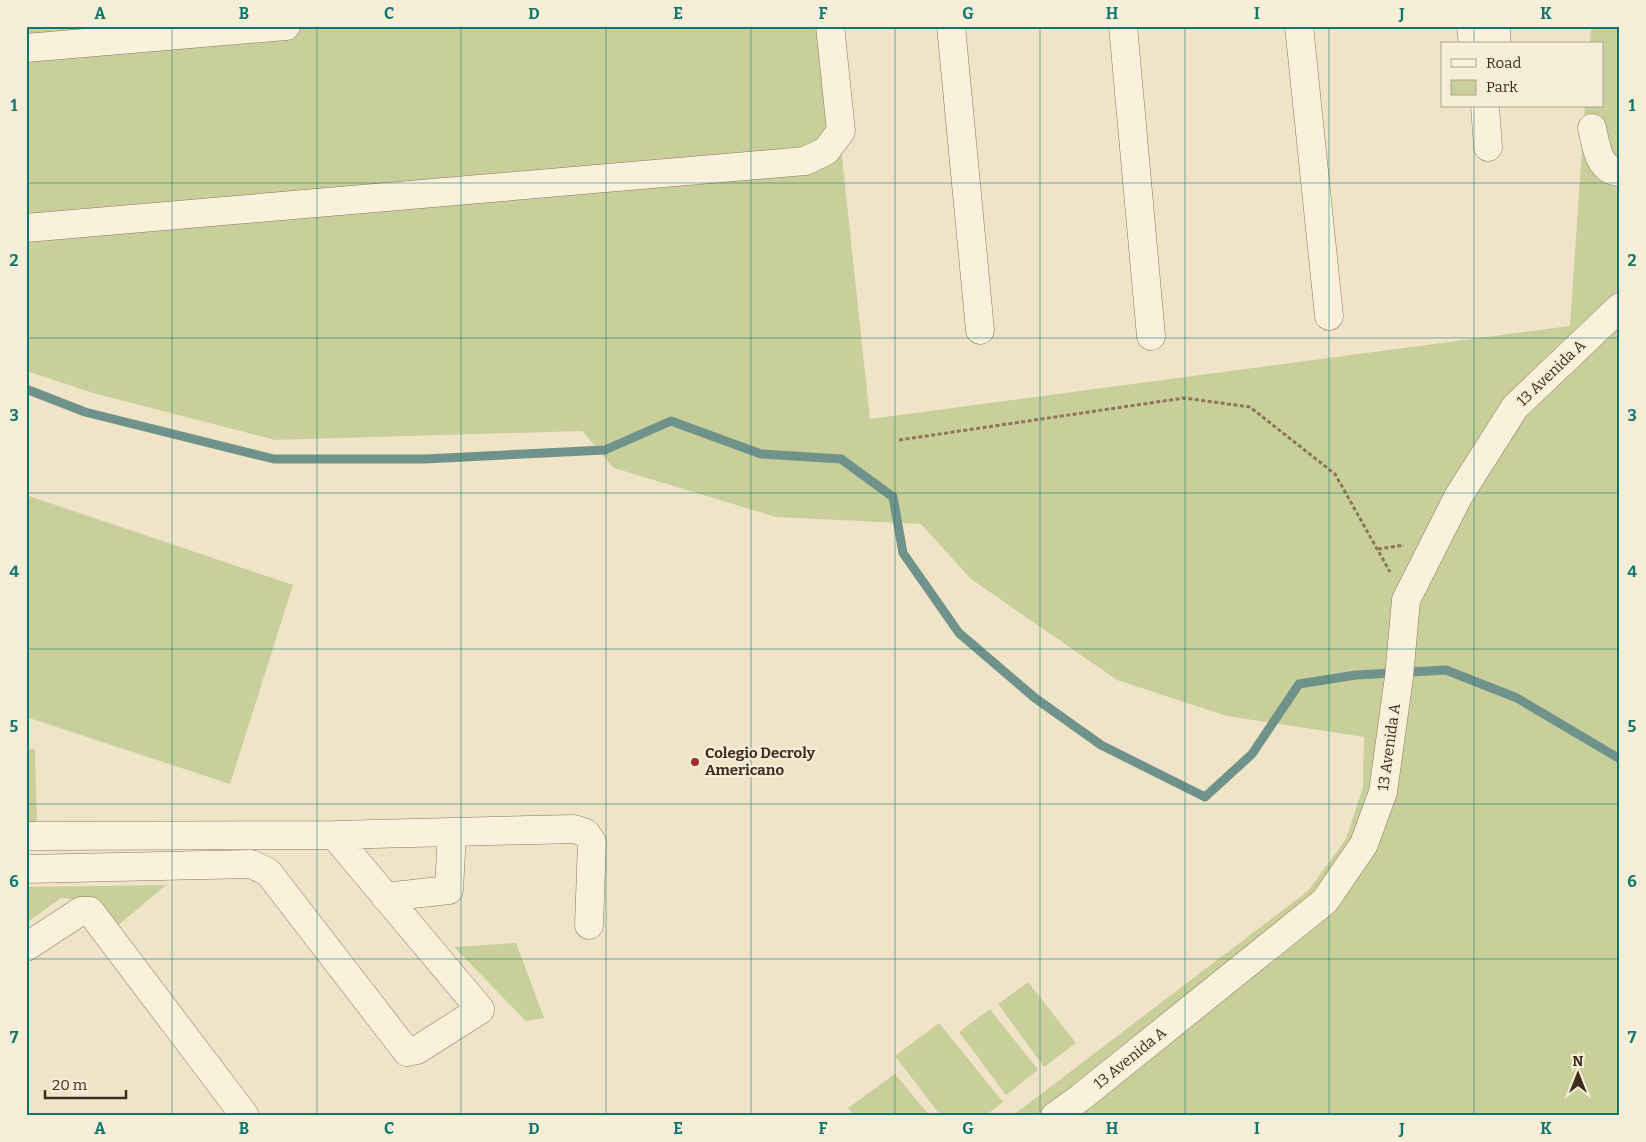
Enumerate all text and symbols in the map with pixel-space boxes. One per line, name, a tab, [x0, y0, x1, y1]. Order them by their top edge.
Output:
text: A	[94, 4, 106, 23]
text: B	[239, 4, 249, 23]
text: C	[384, 4, 394, 23]
text: D	[528, 4, 540, 23]
text: E	[673, 4, 683, 23]
text: F	[819, 4, 828, 23]
text: G	[962, 4, 974, 23]
text: H	[1106, 4, 1119, 23]
text: I	[1254, 4, 1260, 23]
text: J	[1398, 4, 1405, 23]
text: K	[1540, 4, 1552, 23]
legend	[1441, 42, 1604, 108]
text: Road	[1486, 54, 1521, 72]
text: Park	[1486, 78, 1518, 96]
text: 1	[11, 96, 18, 115]
text: 1	[1629, 96, 1636, 115]
text: 2	[9, 251, 19, 270]
text: 2	[1627, 251, 1637, 270]
street label: 13 Avenida A	[1513, 336, 1589, 410]
text: 3	[9, 406, 19, 425]
text: 3	[1627, 406, 1637, 425]
text: 4	[9, 562, 19, 581]
text: 4	[1627, 562, 1637, 581]
street label: 13 Avenida A	[1374, 702, 1404, 792]
text: 5	[10, 717, 19, 736]
text: 5	[1628, 717, 1637, 736]
place label: Colegio Decroly Americano	[705, 744, 816, 779]
marker: Colegio Decroly Americano	[689, 756, 701, 768]
text: 6	[9, 872, 19, 891]
text: 6	[1627, 872, 1637, 891]
street label: 13 Avenida A	[1090, 1023, 1170, 1093]
text: 7	[10, 1028, 19, 1047]
text: 7	[1628, 1028, 1637, 1047]
north arrow	[1554, 1050, 1604, 1100]
text: N	[1573, 1053, 1584, 1070]
scale bar	[45, 1067, 126, 1099]
text: 20 m	[52, 1076, 88, 1094]
text: A	[94, 1119, 106, 1138]
text: B	[239, 1119, 249, 1138]
text: C	[384, 1119, 394, 1138]
text: D	[528, 1119, 540, 1138]
text: E	[673, 1119, 683, 1138]
text: F	[819, 1119, 828, 1138]
text: G	[962, 1119, 974, 1138]
text: H	[1106, 1119, 1119, 1138]
text: I	[1254, 1119, 1260, 1138]
text: J	[1398, 1119, 1405, 1138]
text: K	[1540, 1119, 1552, 1138]

